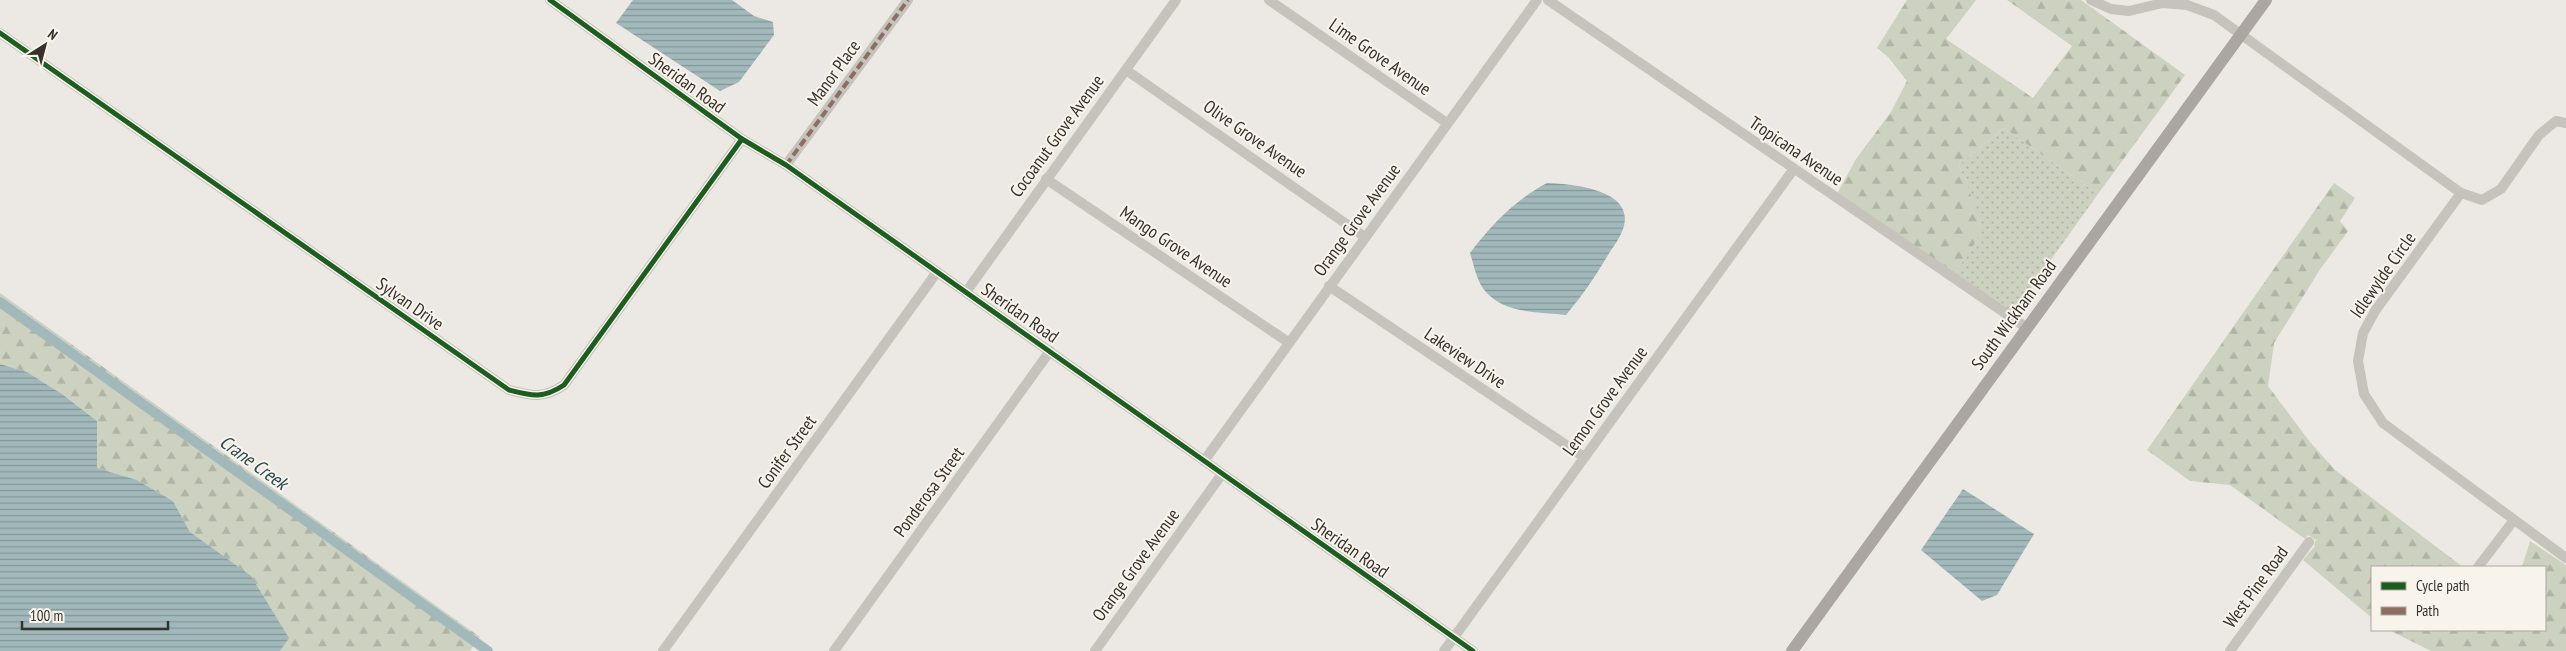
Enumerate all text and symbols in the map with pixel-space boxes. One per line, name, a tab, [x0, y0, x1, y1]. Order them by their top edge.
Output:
street label: Lime Grove Avenue	[1325, 13, 1436, 100]
north arrow	[20, 20, 70, 70]
text: N	[44, 25, 61, 44]
street label: Manor Place	[802, 35, 865, 110]
street label: Sheridan Road	[644, 47, 730, 118]
street label: Cocoanut Grove Avenue	[1004, 70, 1109, 201]
street label: Olive Grove Avenue	[1199, 95, 1311, 183]
street label: Tropicana Avenue	[1745, 111, 1848, 190]
street label: Orange Grove Avenue	[1308, 159, 1405, 281]
street label: Mango Grove Avenue	[1116, 201, 1237, 293]
street label: Idlewylde Circle	[2345, 227, 2421, 322]
street label: South Wickham Road	[1966, 255, 2061, 374]
street label: Sylvan Drive	[372, 272, 449, 335]
street label: Sheridan Road	[977, 278, 1063, 348]
street label: Lakeview Drive	[1420, 322, 1510, 393]
street label: Lemon Grove Avenue	[1557, 341, 1652, 460]
street label: Conifer Street	[752, 410, 821, 493]
water label: Crane Creek	[215, 429, 295, 496]
street label: Ponderosa Street	[888, 442, 969, 541]
street label: Orange Grove Avenue	[1087, 504, 1184, 626]
street label: Sheridan Road	[1307, 513, 1393, 583]
street label: West Pine Road	[2218, 541, 2293, 632]
legend	[2371, 566, 2546, 631]
text: Cycle path	[2416, 576, 2469, 595]
scale bar	[22, 598, 169, 630]
text: Path	[2416, 601, 2439, 620]
text: 100 m	[30, 606, 63, 625]

